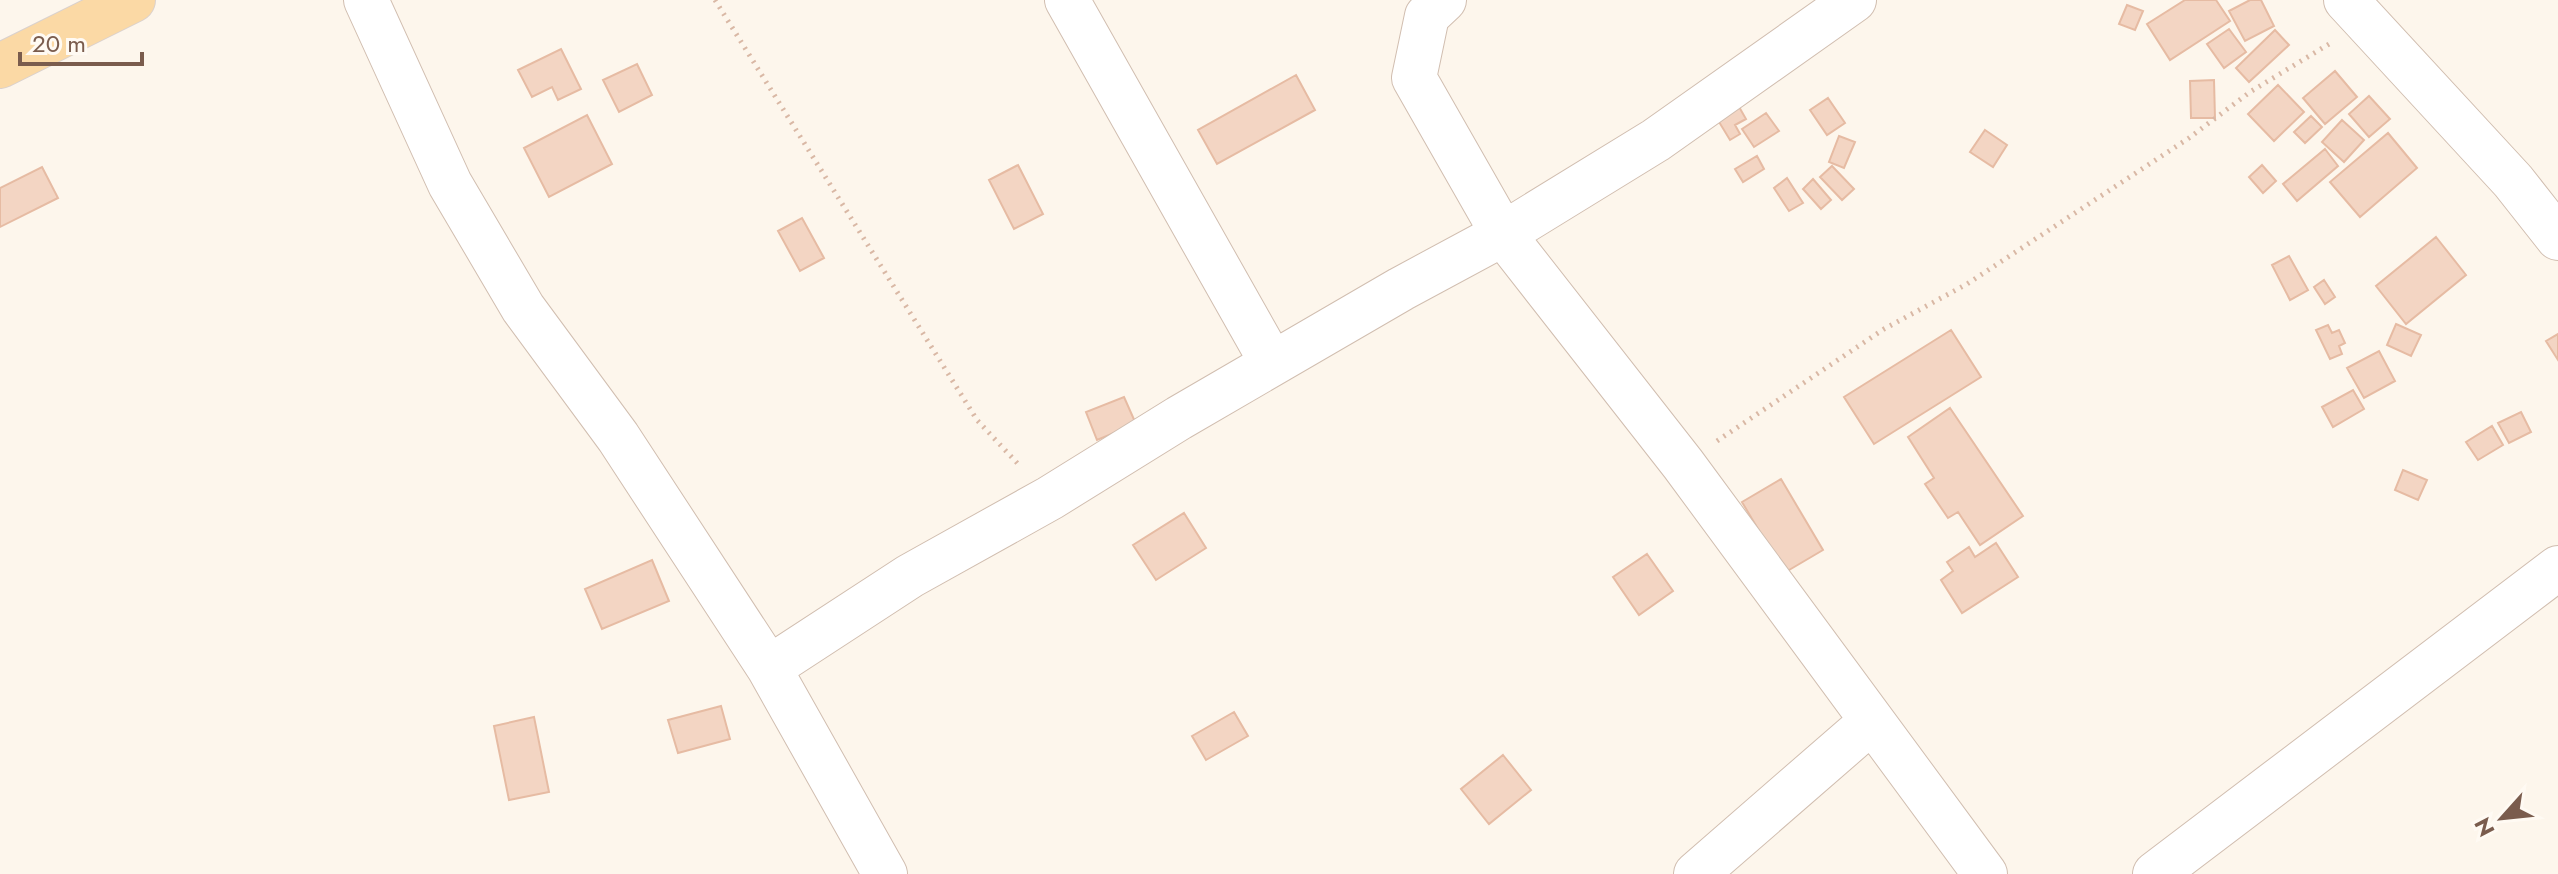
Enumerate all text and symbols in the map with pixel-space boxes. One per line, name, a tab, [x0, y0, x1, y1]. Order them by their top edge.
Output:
scale bar	[20, 16, 142, 66]
text: 20 m	[32, 26, 86, 61]
north arrow	[2462, 778, 2542, 858]
text: N	[2466, 812, 2502, 842]

